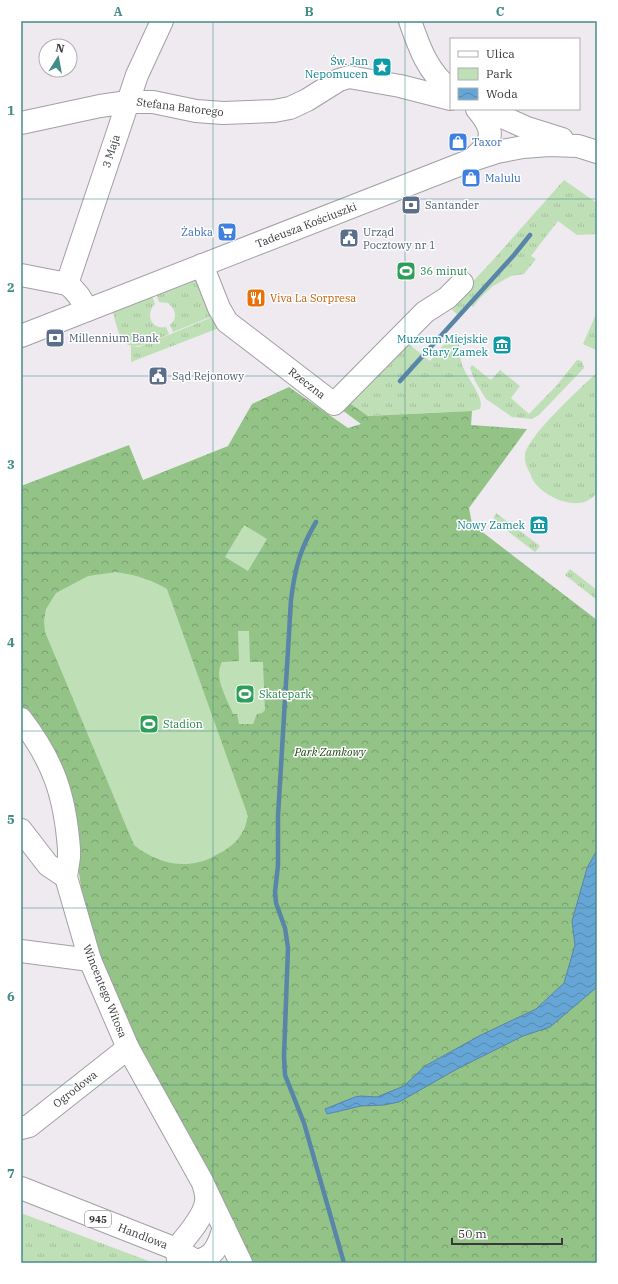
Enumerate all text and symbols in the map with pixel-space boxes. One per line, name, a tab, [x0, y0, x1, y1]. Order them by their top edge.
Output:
text: A	[113, 3, 123, 20]
text: B	[304, 3, 314, 20]
text: C	[496, 3, 505, 20]
north arrow	[38, 38, 78, 78]
legend	[450, 38, 580, 110]
text: N	[54, 40, 66, 56]
text: Ulica	[486, 46, 515, 61]
place label: Św. Jan Nepomucen	[305, 54, 368, 81]
place icon: Św. Jan Nepomucen	[371, 56, 393, 78]
text: Park	[486, 66, 512, 81]
text: Woda	[486, 86, 518, 101]
street label: Stefana Batorego	[136, 95, 224, 119]
text: 1	[7, 102, 15, 119]
shop icon: Taxor	[447, 131, 469, 153]
street label: 3 Maja	[99, 133, 123, 169]
place label: Taxor	[472, 135, 502, 149]
shop icon: Malulu	[460, 167, 482, 189]
place label: Malulu	[485, 171, 521, 185]
bank icon: Santander	[400, 194, 422, 216]
place label: Santander	[425, 198, 479, 212]
street label: Tadeusza Kościuszki	[254, 199, 359, 251]
supermarket icon: Żabka	[216, 221, 238, 243]
place label: Żabka	[181, 225, 213, 239]
place label: Urząd Pocztowy nr 1	[363, 225, 436, 252]
public building icon: Urząd Pocztowy nr 1	[338, 227, 360, 249]
sports icon: 36 minut	[395, 260, 417, 282]
place label: 36 minut	[420, 264, 468, 278]
text: 2	[7, 279, 15, 296]
restaurant icon: Viva La Sorpresa	[245, 287, 267, 309]
place label: Viva La Sorpresa	[270, 291, 356, 305]
bank icon: Millennium Bank	[44, 327, 66, 349]
place label: Millennium Bank	[69, 331, 159, 345]
place label: Muzeum Miejskie Stary Zamek	[397, 332, 489, 359]
museum icon: Muzeum Miejskie Stary Zamek	[491, 334, 513, 356]
street label: Rzeczna	[286, 364, 328, 402]
public building icon: Sąd Rejonowy	[147, 365, 169, 387]
place label: Sąd Rejonowy	[172, 369, 244, 383]
text: 3	[7, 456, 15, 473]
museum icon: Nowy Zamek	[528, 514, 550, 536]
place label: Nowy Zamek	[457, 518, 526, 532]
text: 4	[7, 634, 15, 651]
sports icon: Skatepark	[234, 683, 256, 705]
place label: Skatepark	[259, 687, 312, 701]
sports icon: Stadion	[138, 713, 160, 735]
place label: Stadion	[163, 717, 203, 731]
park label: Park Zamkowy	[294, 745, 366, 759]
text: 5	[7, 811, 15, 828]
street label: Wincentego Witosa	[80, 942, 130, 1040]
text: 6	[7, 988, 15, 1005]
street label: Ogrodowa	[50, 1067, 100, 1111]
text: 7	[7, 1165, 15, 1182]
road number: 945	[85, 1211, 111, 1227]
street label: Handlowa	[116, 1220, 170, 1252]
scale bar	[452, 1220, 562, 1246]
text: 50 m	[458, 1226, 487, 1241]

